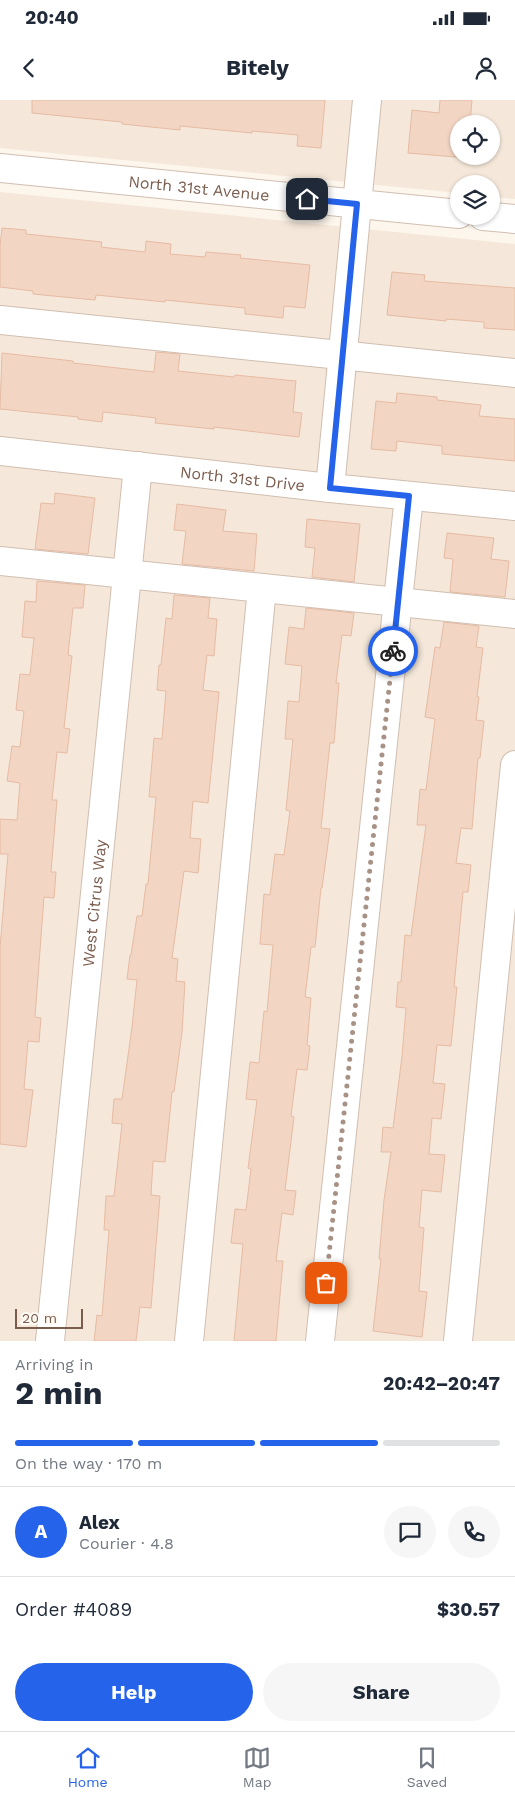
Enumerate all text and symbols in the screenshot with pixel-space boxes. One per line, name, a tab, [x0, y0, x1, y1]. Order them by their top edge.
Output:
text: 20:40	[25, 6, 79, 29]
icon: back	[15, 54, 43, 82]
icon: person	[472, 54, 500, 82]
text: Bitely	[226, 55, 289, 80]
map controls	[450, 115, 500, 225]
button: locate	[450, 115, 500, 165]
street label: North 31st Avenue	[128, 172, 270, 205]
button: layers	[450, 175, 500, 225]
pin	[286, 178, 328, 220]
icon: home	[293, 185, 321, 213]
street label: North 31st Drive	[179, 462, 306, 495]
courier	[368, 626, 418, 676]
icon: bike	[379, 637, 407, 665]
street label: West Citrus Way	[79, 838, 110, 968]
pin	[305, 1262, 347, 1304]
icon: bag	[312, 1269, 340, 1297]
scale bar	[15, 1306, 82, 1329]
text: 20 m	[22, 1310, 57, 1326]
text: Arriving in	[15, 1355, 93, 1374]
text: 20:42–20:47	[383, 1372, 500, 1395]
text: 2 min	[15, 1374, 103, 1412]
text: On the way · 170 m	[15, 1454, 162, 1473]
button: chat	[384, 1506, 436, 1558]
button: phone	[448, 1506, 500, 1558]
text: Alex	[79, 1511, 120, 1534]
text: A	[35, 1520, 47, 1543]
text: Courier · 4.8	[79, 1534, 174, 1553]
text: Order #4089	[15, 1598, 132, 1621]
text: $30.57	[437, 1598, 500, 1621]
button: Help	[15, 1663, 253, 1721]
button: Share	[263, 1663, 500, 1721]
tab: Home	[68, 1744, 108, 1790]
tab: Map	[243, 1744, 271, 1790]
tab: Saved	[407, 1744, 447, 1790]

